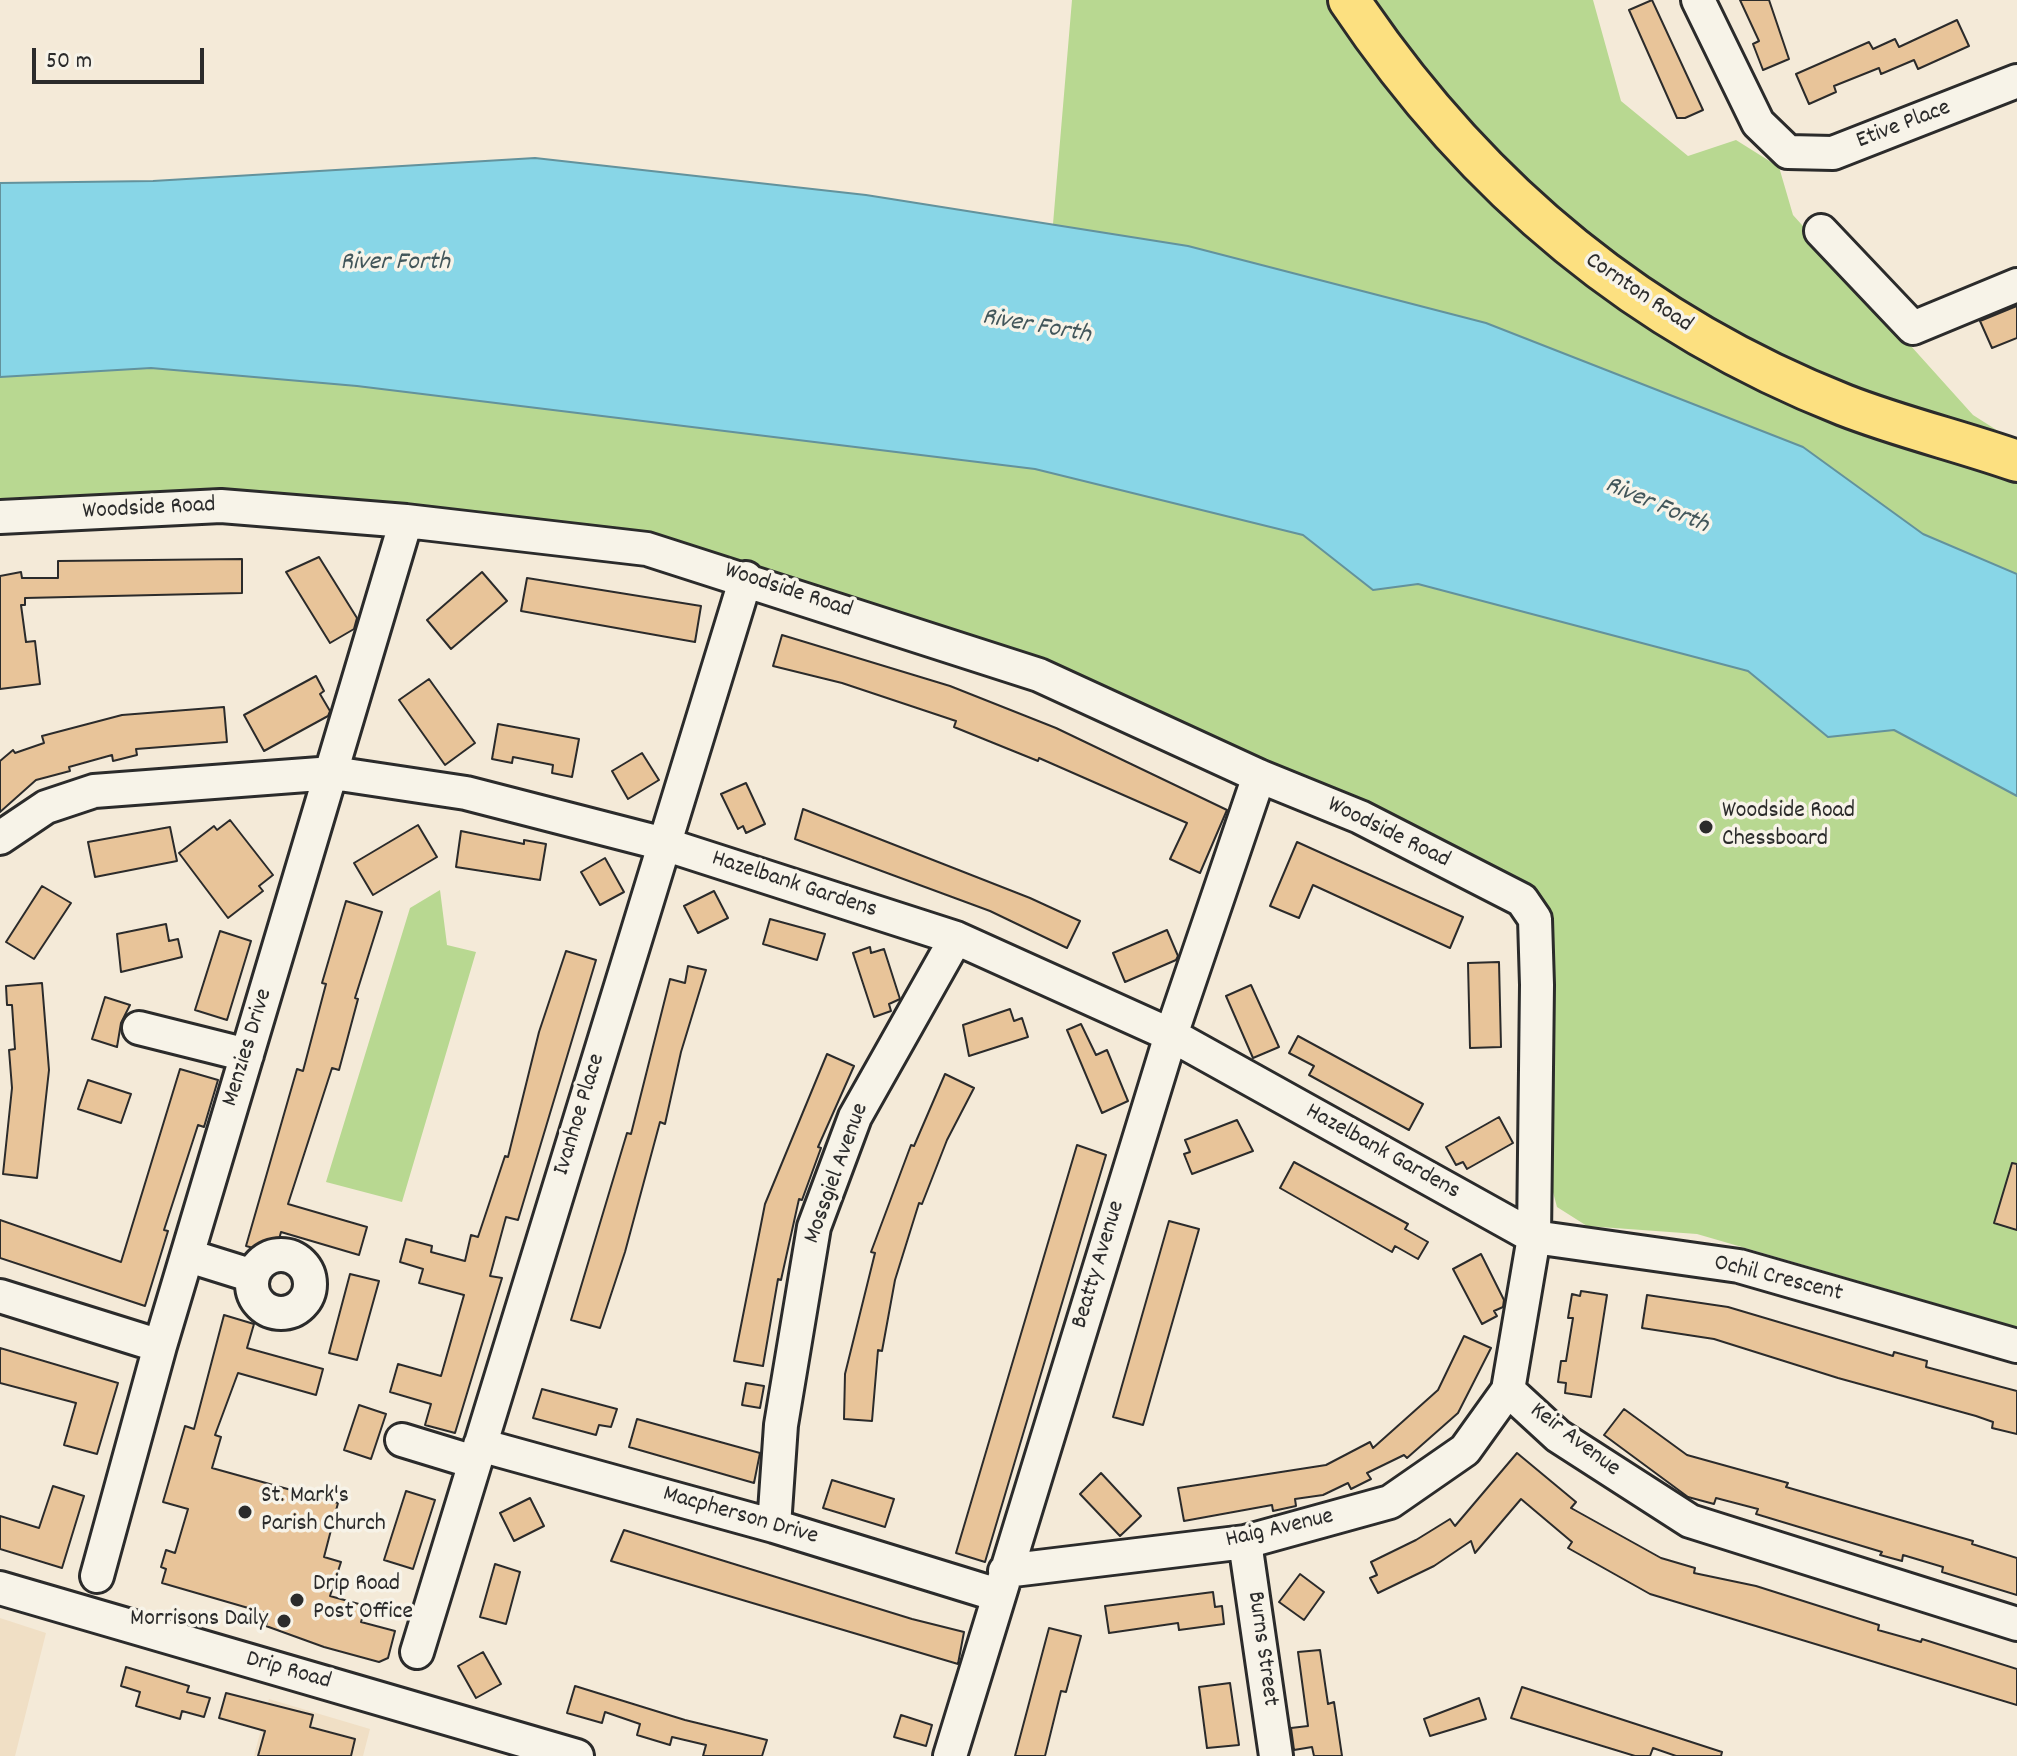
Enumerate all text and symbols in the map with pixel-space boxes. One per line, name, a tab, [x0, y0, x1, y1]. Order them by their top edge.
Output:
scale bar	[36, 32, 208, 82]
text: 50 m	[46, 45, 92, 79]
street label: Etive Place	[1853, 95, 1955, 157]
water label: River Forth	[340, 248, 450, 280]
street label: Cornton Road	[1579, 248, 1697, 340]
water label: River Forth	[979, 303, 1093, 353]
water label: River Forth	[1599, 471, 1713, 543]
street label: Woodside Road	[82, 492, 216, 528]
street label: Woodside Road	[720, 558, 856, 626]
street label: Woodside Road	[1322, 792, 1454, 876]
place label: Woodside Road Chessboard	[1722, 799, 1855, 855]
marker: Woodside Road Chessboard	[1697, 818, 1715, 836]
street label: Hazelbank Gardens	[708, 846, 880, 926]
street label: Menzies Drive	[217, 986, 281, 1110]
street label: Ivanhoe Place	[549, 1051, 613, 1179]
street label: Hazelbank Gardens	[1300, 1099, 1464, 1207]
street label: Mossgiel Avenue	[799, 1100, 877, 1248]
street label: Beatty Avenue	[1067, 1198, 1133, 1332]
street label: Ochil Crescent	[1711, 1250, 1845, 1310]
street label: Keir Avenue	[1523, 1398, 1625, 1484]
street label: Macpherson Drive	[659, 1481, 821, 1553]
place label: St. Mark's Parish Church	[261, 1484, 386, 1540]
marker: St. Mark's Parish Church	[236, 1503, 254, 1521]
street label: Haig Avenue	[1223, 1504, 1337, 1556]
place label: Drip Road Post Office	[313, 1572, 413, 1628]
street label: Burns Street	[1239, 1590, 1283, 1708]
marker: Drip Road Post Office	[288, 1591, 306, 1609]
place label: Morrisons Daily	[130, 1607, 268, 1635]
marker: Morrisons Daily	[275, 1612, 293, 1630]
street label: Drip Road	[242, 1646, 334, 1698]

